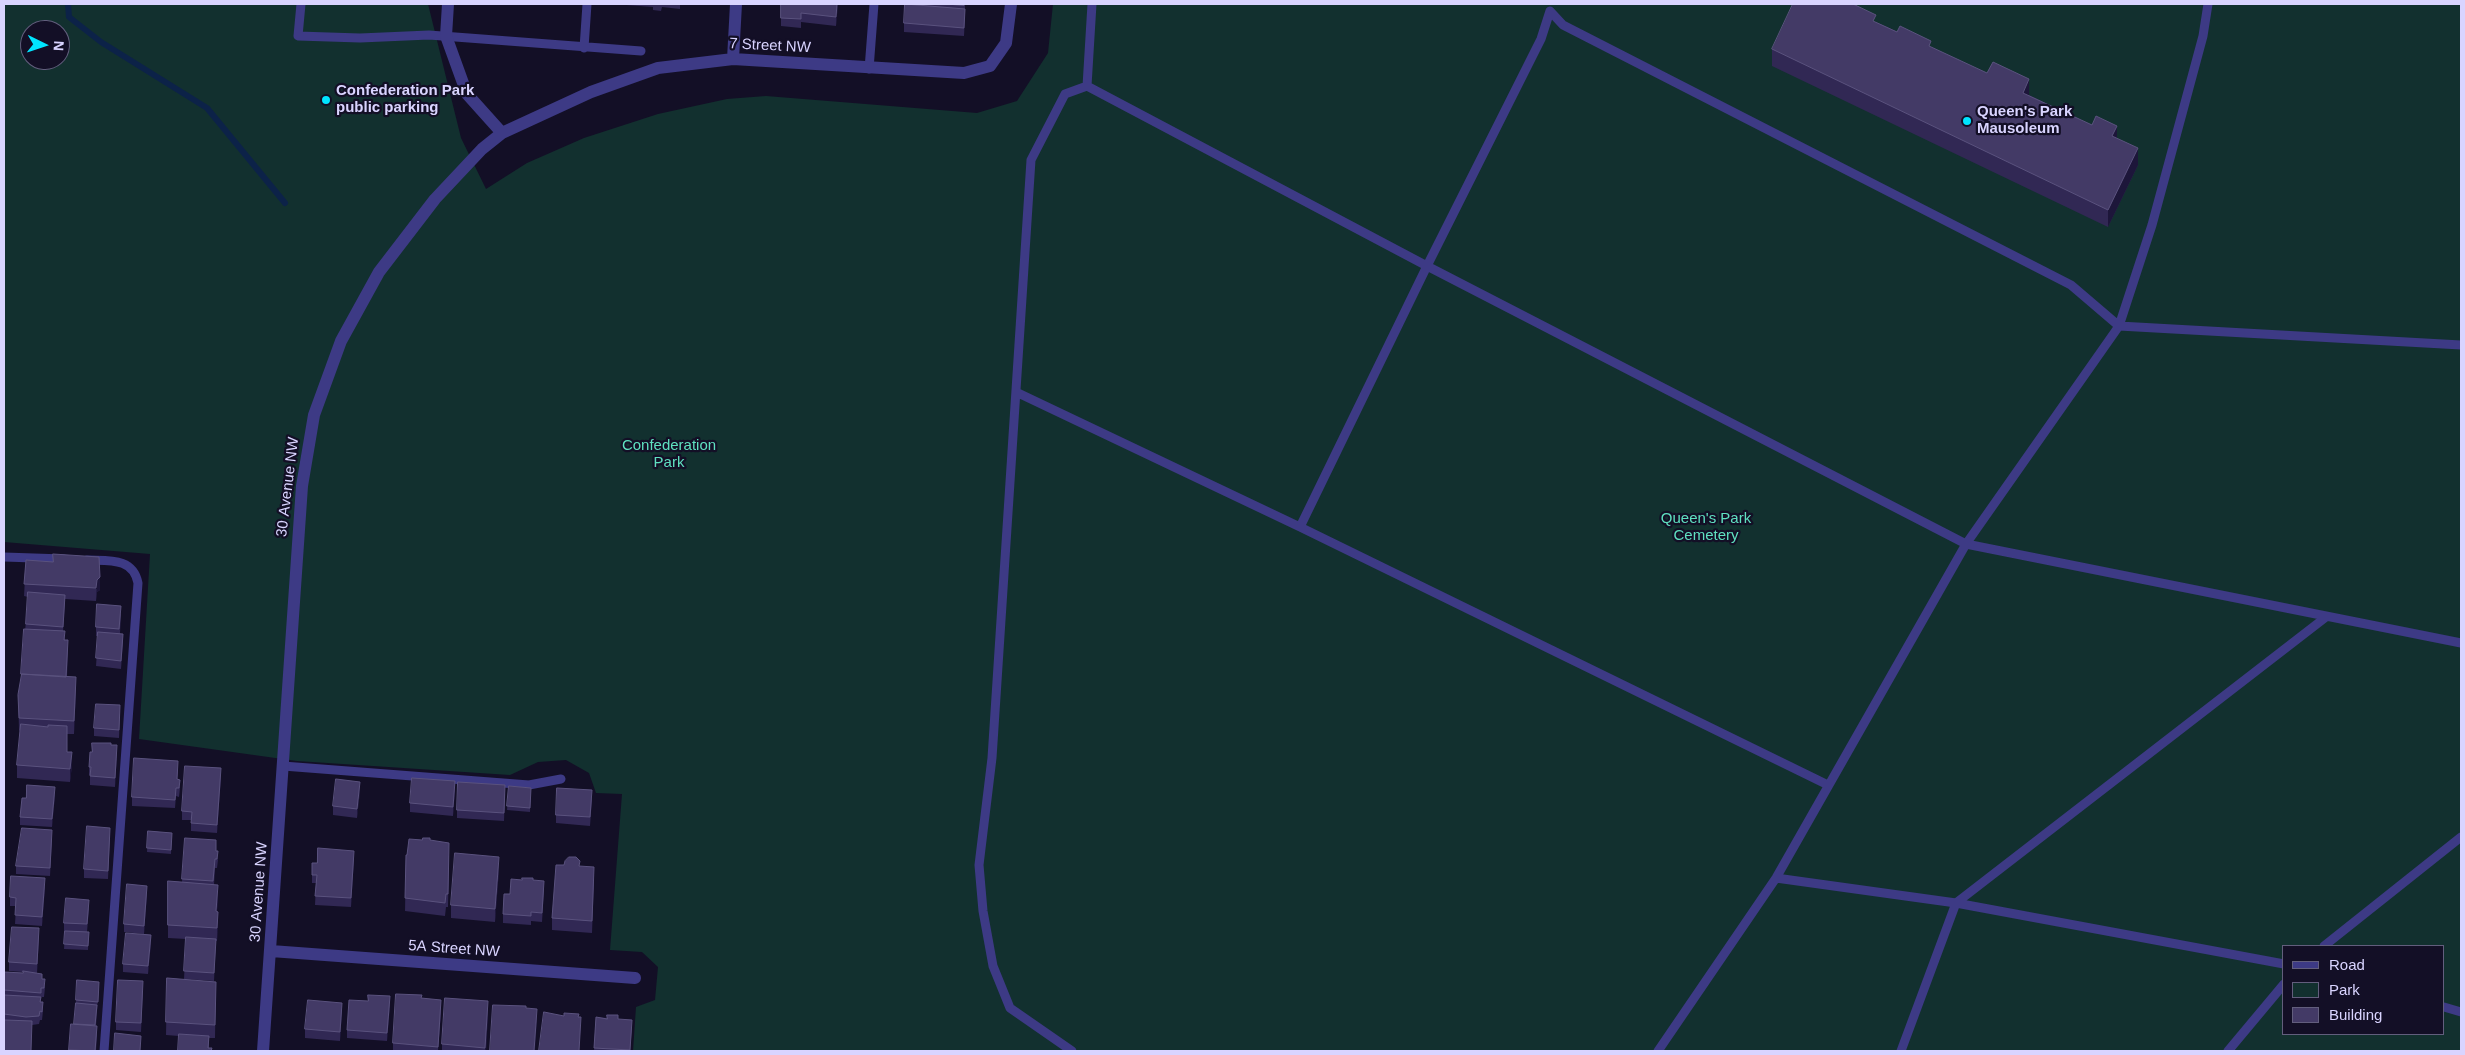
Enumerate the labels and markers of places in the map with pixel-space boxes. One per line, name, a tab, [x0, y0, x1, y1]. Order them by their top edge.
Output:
place label: Confederation Park public parking	[336, 82, 474, 117]
marker: Confederation Park public parking	[320, 94, 332, 106]
place label: Queen's Park Mausoleum	[1977, 103, 2072, 138]
marker: Queen's Park Mausoleum	[1961, 115, 1973, 127]

